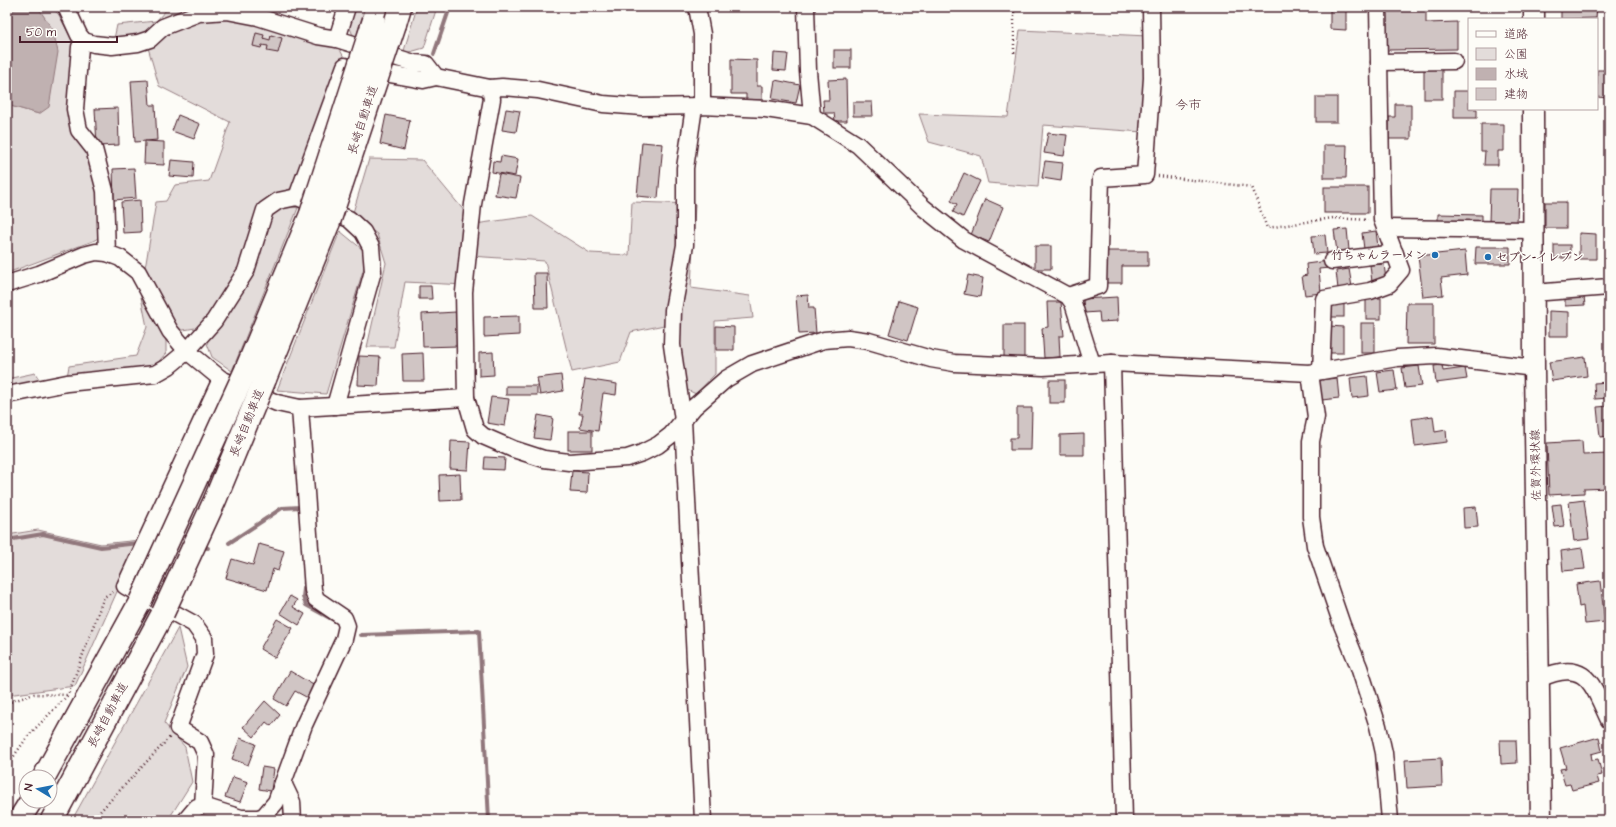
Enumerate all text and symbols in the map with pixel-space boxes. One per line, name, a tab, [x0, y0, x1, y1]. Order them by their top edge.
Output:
scale bar	[20, 18, 117, 44]
legend	[1468, 18, 1598, 110]
text: 50 m	[26, 24, 57, 41]
text: 道路	[1504, 26, 1528, 43]
text: 公園	[1504, 46, 1528, 63]
text: 水域	[1504, 66, 1528, 83]
street label: 長崎自動車道	[344, 83, 382, 157]
text: 建物	[1504, 86, 1528, 103]
district label: 今市	[1175, 96, 1201, 114]
place label: 竹ちゃんラーメン	[1331, 247, 1427, 264]
place label: セブン-イレブン	[1496, 249, 1584, 266]
marker: 竹ちゃんラーメン	[1430, 250, 1440, 260]
marker: セブン-イレブン	[1483, 252, 1493, 262]
street label: 長崎自動車道	[226, 386, 268, 460]
street label: 佐賀外環状線	[1527, 429, 1545, 501]
street label: 長崎自動車道	[84, 679, 132, 751]
north arrow	[18, 769, 58, 809]
text: N	[21, 783, 37, 792]

